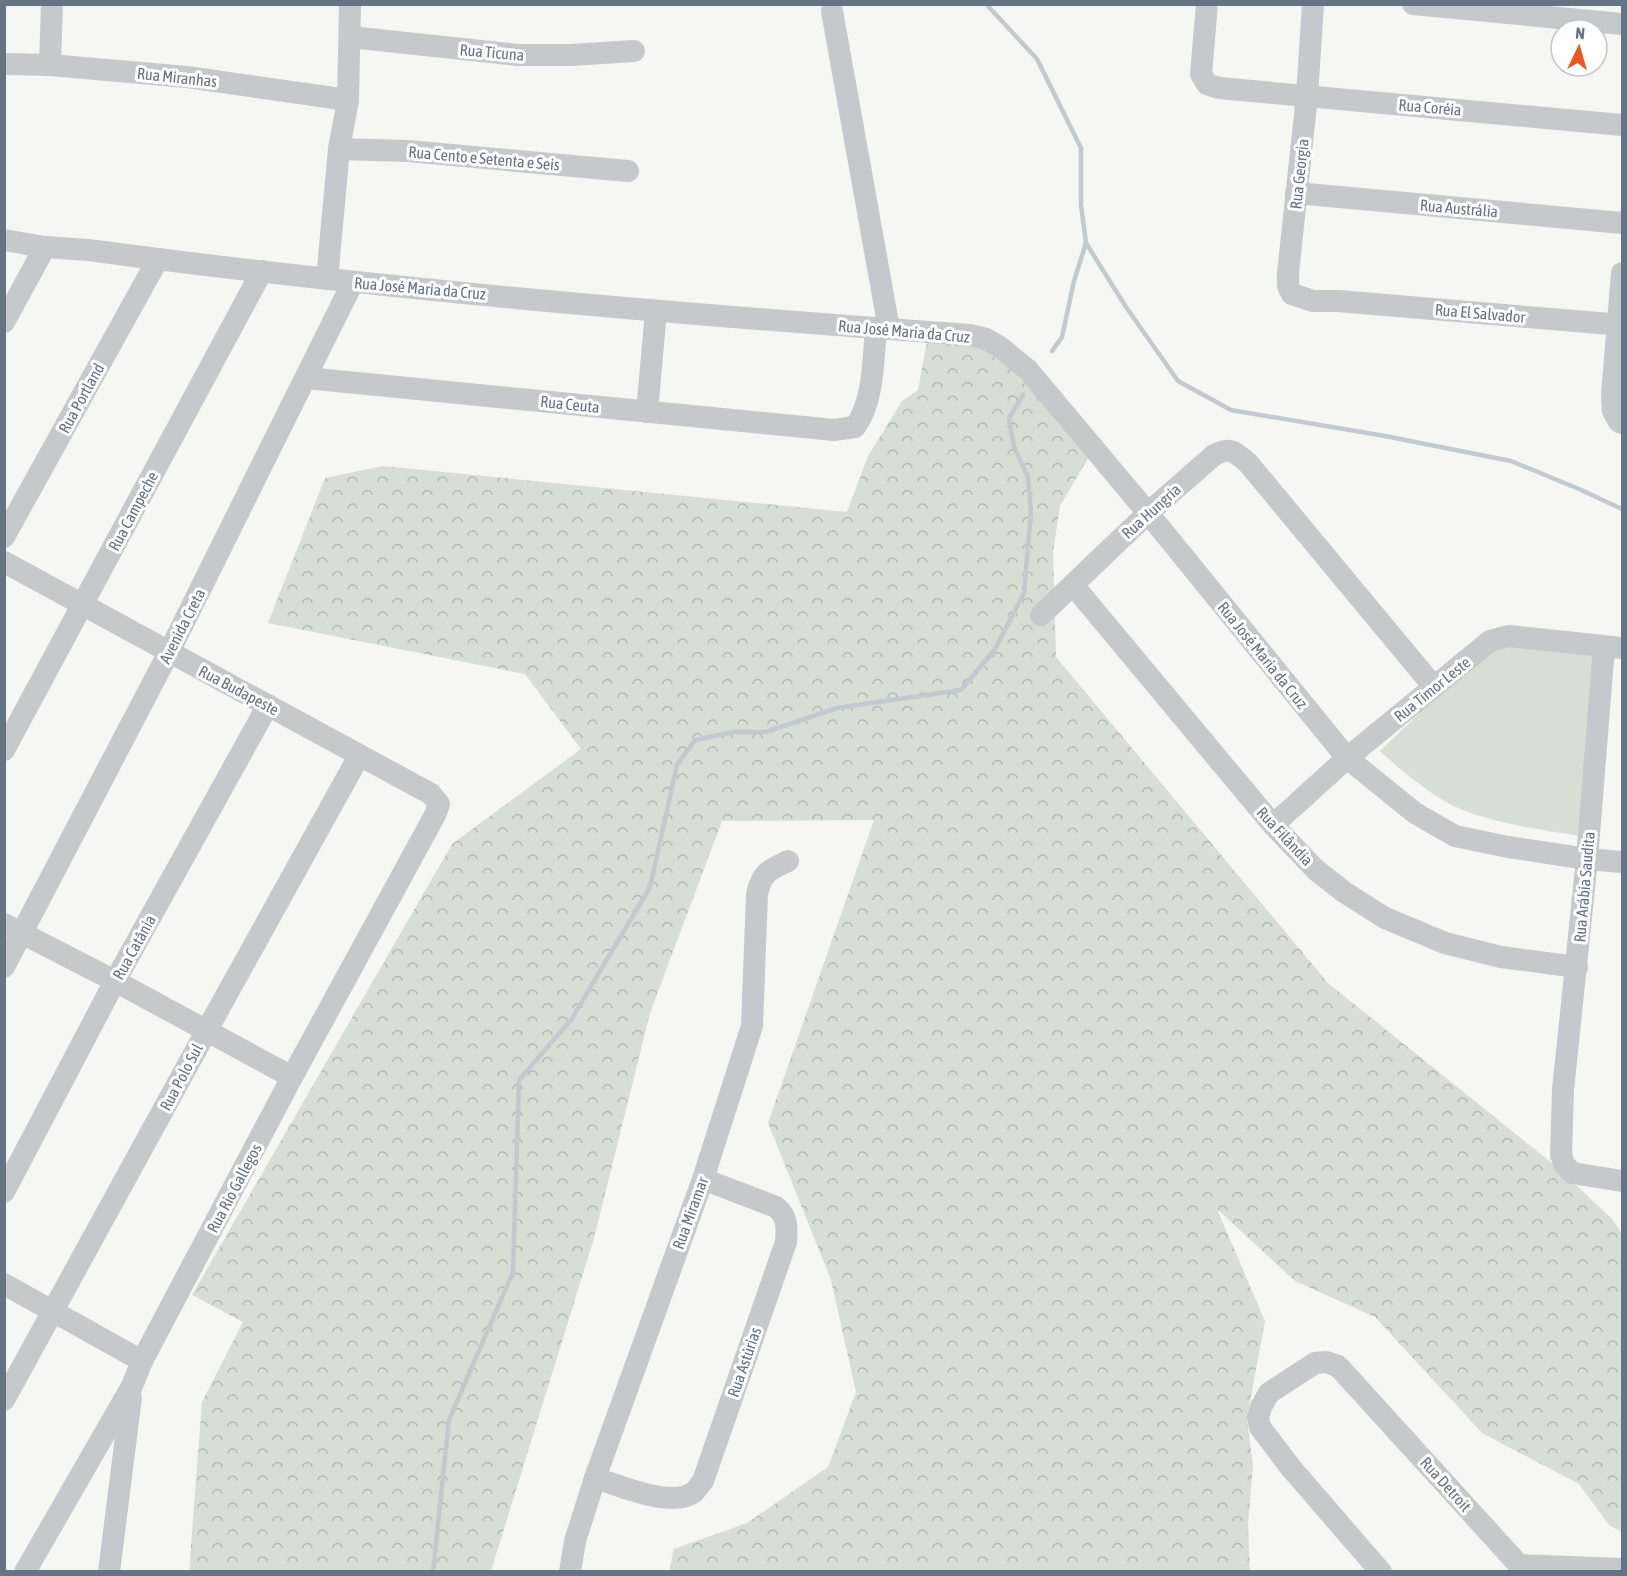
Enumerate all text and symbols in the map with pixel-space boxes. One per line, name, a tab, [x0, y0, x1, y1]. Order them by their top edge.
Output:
north arrow	[1549, 18, 1609, 78]
text: N	[1575, 24, 1586, 42]
street label: Rua Ticuna	[459, 40, 525, 64]
street label: Rua Miranhas	[136, 64, 218, 90]
street label: Rua Coréia	[1398, 95, 1462, 119]
street label: Rua Georgia	[1286, 138, 1313, 210]
street label: Rua Cento e Setenta e Seis	[408, 142, 561, 174]
street label: Rua Austrália	[1419, 196, 1499, 220]
street label: Rua José Maria da Cruz	[354, 273, 487, 303]
street label: Rua El Salvador	[1434, 300, 1526, 326]
street label: Rua José Maria da Cruz	[838, 316, 971, 346]
street label: Rua Portland	[55, 360, 107, 436]
street label: Rua Ceuta	[539, 392, 601, 416]
street label: Rua Campeche	[105, 468, 162, 554]
street label: Rua Hungria	[1118, 480, 1185, 543]
street label: Avenida Creta	[155, 586, 209, 666]
street label: Rua José Maria da Cruz	[1214, 598, 1312, 712]
street label: Rua Timor Leste	[1390, 653, 1474, 725]
street label: Rua Budapeste	[195, 661, 282, 719]
street label: Rua Filândia	[1253, 803, 1317, 869]
street label: Rua Arábia Saudita	[1570, 831, 1598, 943]
street label: Rua Catânia	[109, 912, 159, 982]
street label: Rua Polo Sul	[156, 1040, 206, 1113]
street label: Rua Rio Gallegos	[203, 1140, 266, 1236]
street label: Rua Miramar	[669, 1174, 711, 1251]
street label: Rua Astúrias	[724, 1324, 764, 1399]
street label: Rua Detroit	[1417, 1453, 1475, 1515]

